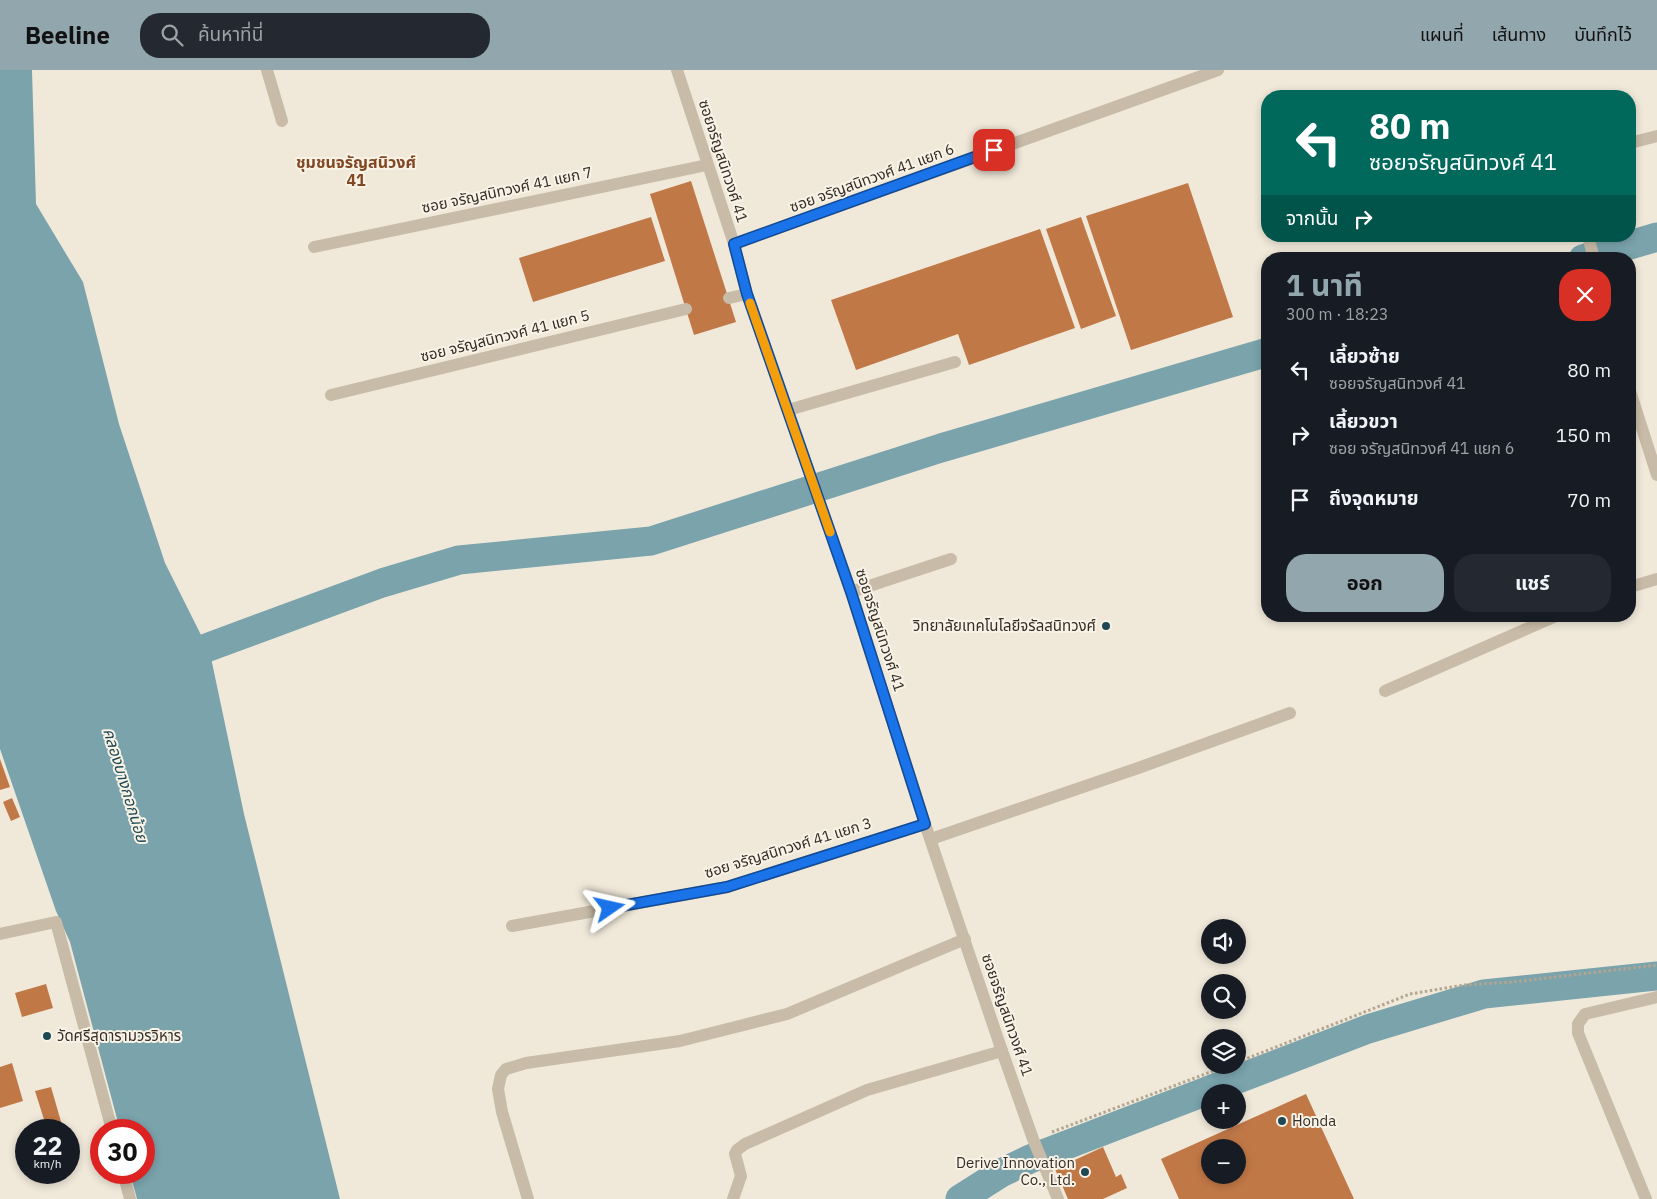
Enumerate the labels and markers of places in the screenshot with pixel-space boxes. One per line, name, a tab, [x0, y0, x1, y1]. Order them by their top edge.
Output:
pin	[973, 129, 1015, 171]
place label: วิทยาลัยเทคโนโลยีจรัลสนิทวงศ์	[912, 616, 1096, 635]
marker: วิทยาลัยเทคโนโลยีจรัลสนิทวงศ์	[1100, 620, 1112, 632]
place label: วัดศรีสุดารามวรวิหาร	[57, 1026, 181, 1045]
marker: วัดศรีสุดารามวรวิหาร	[41, 1030, 53, 1042]
place label: Honda	[1292, 1111, 1336, 1130]
marker: Honda	[1276, 1115, 1288, 1127]
place label: Derive Innovation Co., Ltd.	[956, 1153, 1075, 1189]
marker: Derive Innovation Co., Ltd.	[1079, 1166, 1091, 1178]

